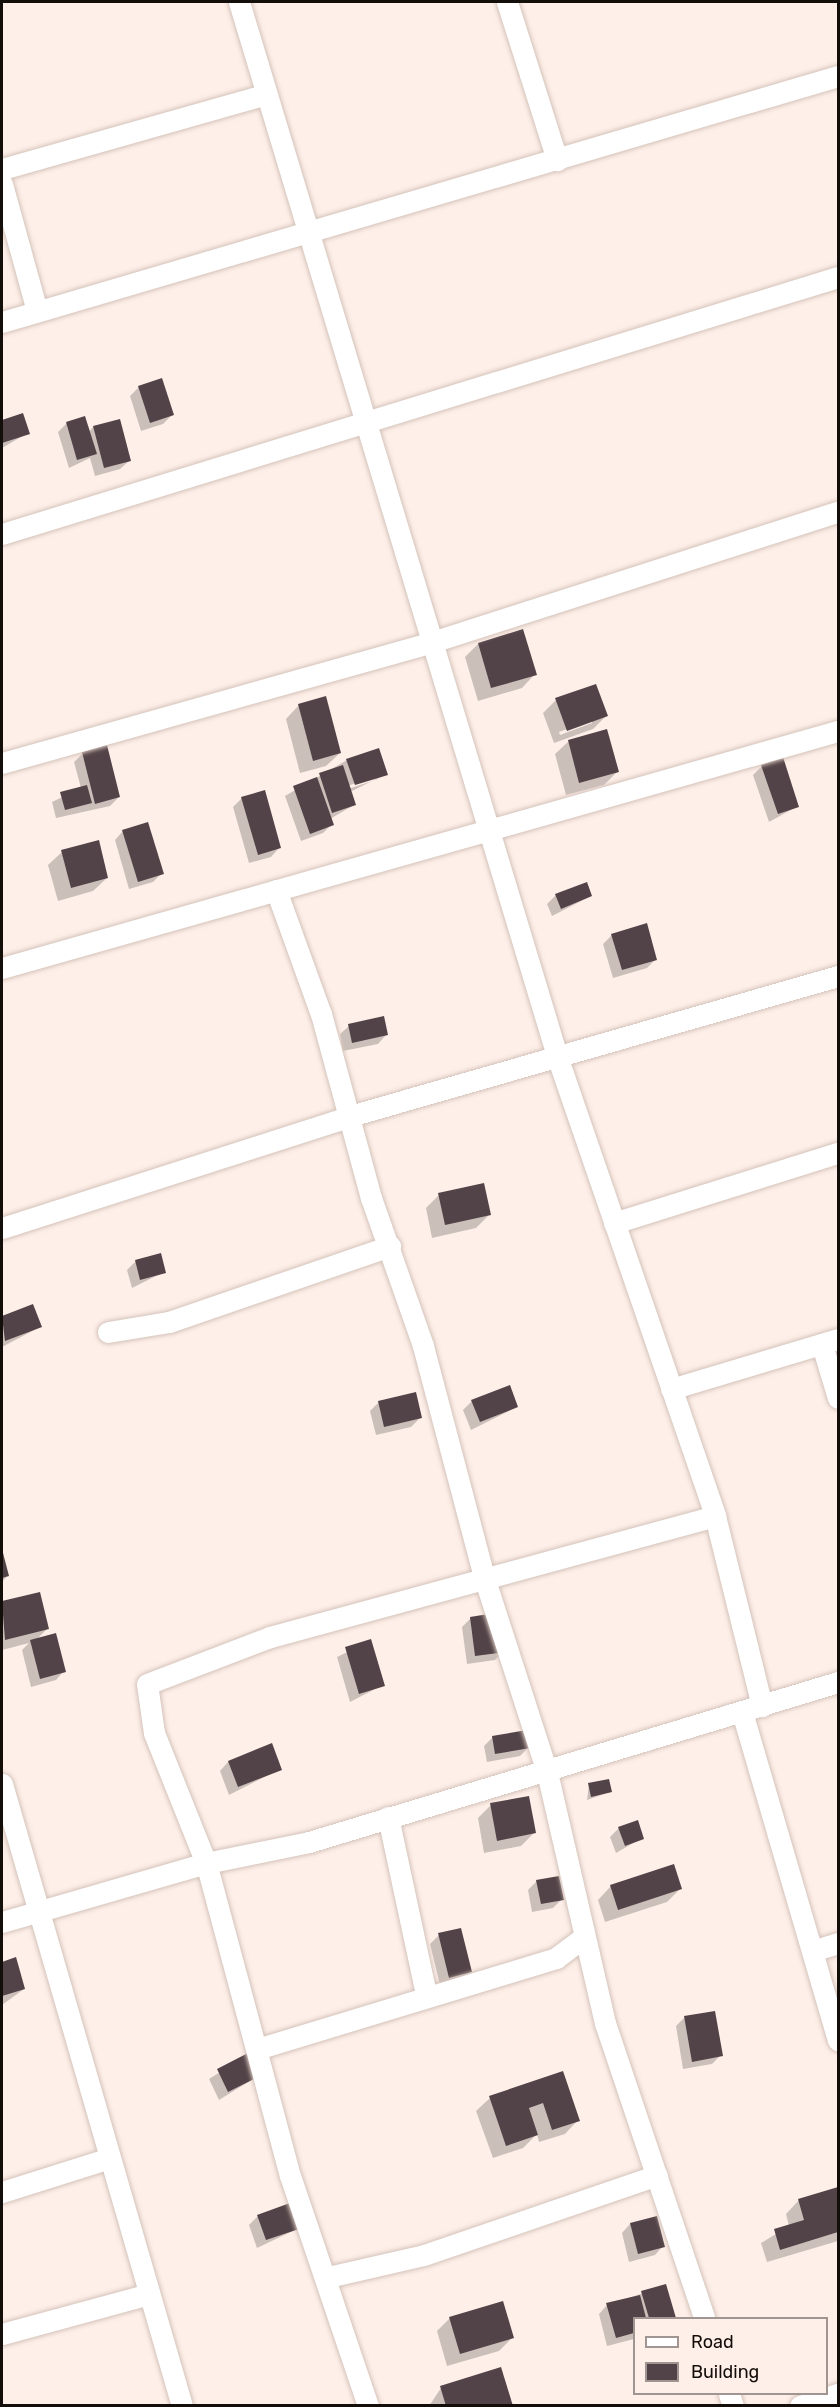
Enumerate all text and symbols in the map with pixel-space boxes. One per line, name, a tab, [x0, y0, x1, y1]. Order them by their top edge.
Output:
legend	[633, 2317, 828, 2395]
text: Road	[691, 2331, 734, 2353]
text: Building	[691, 2361, 759, 2383]

